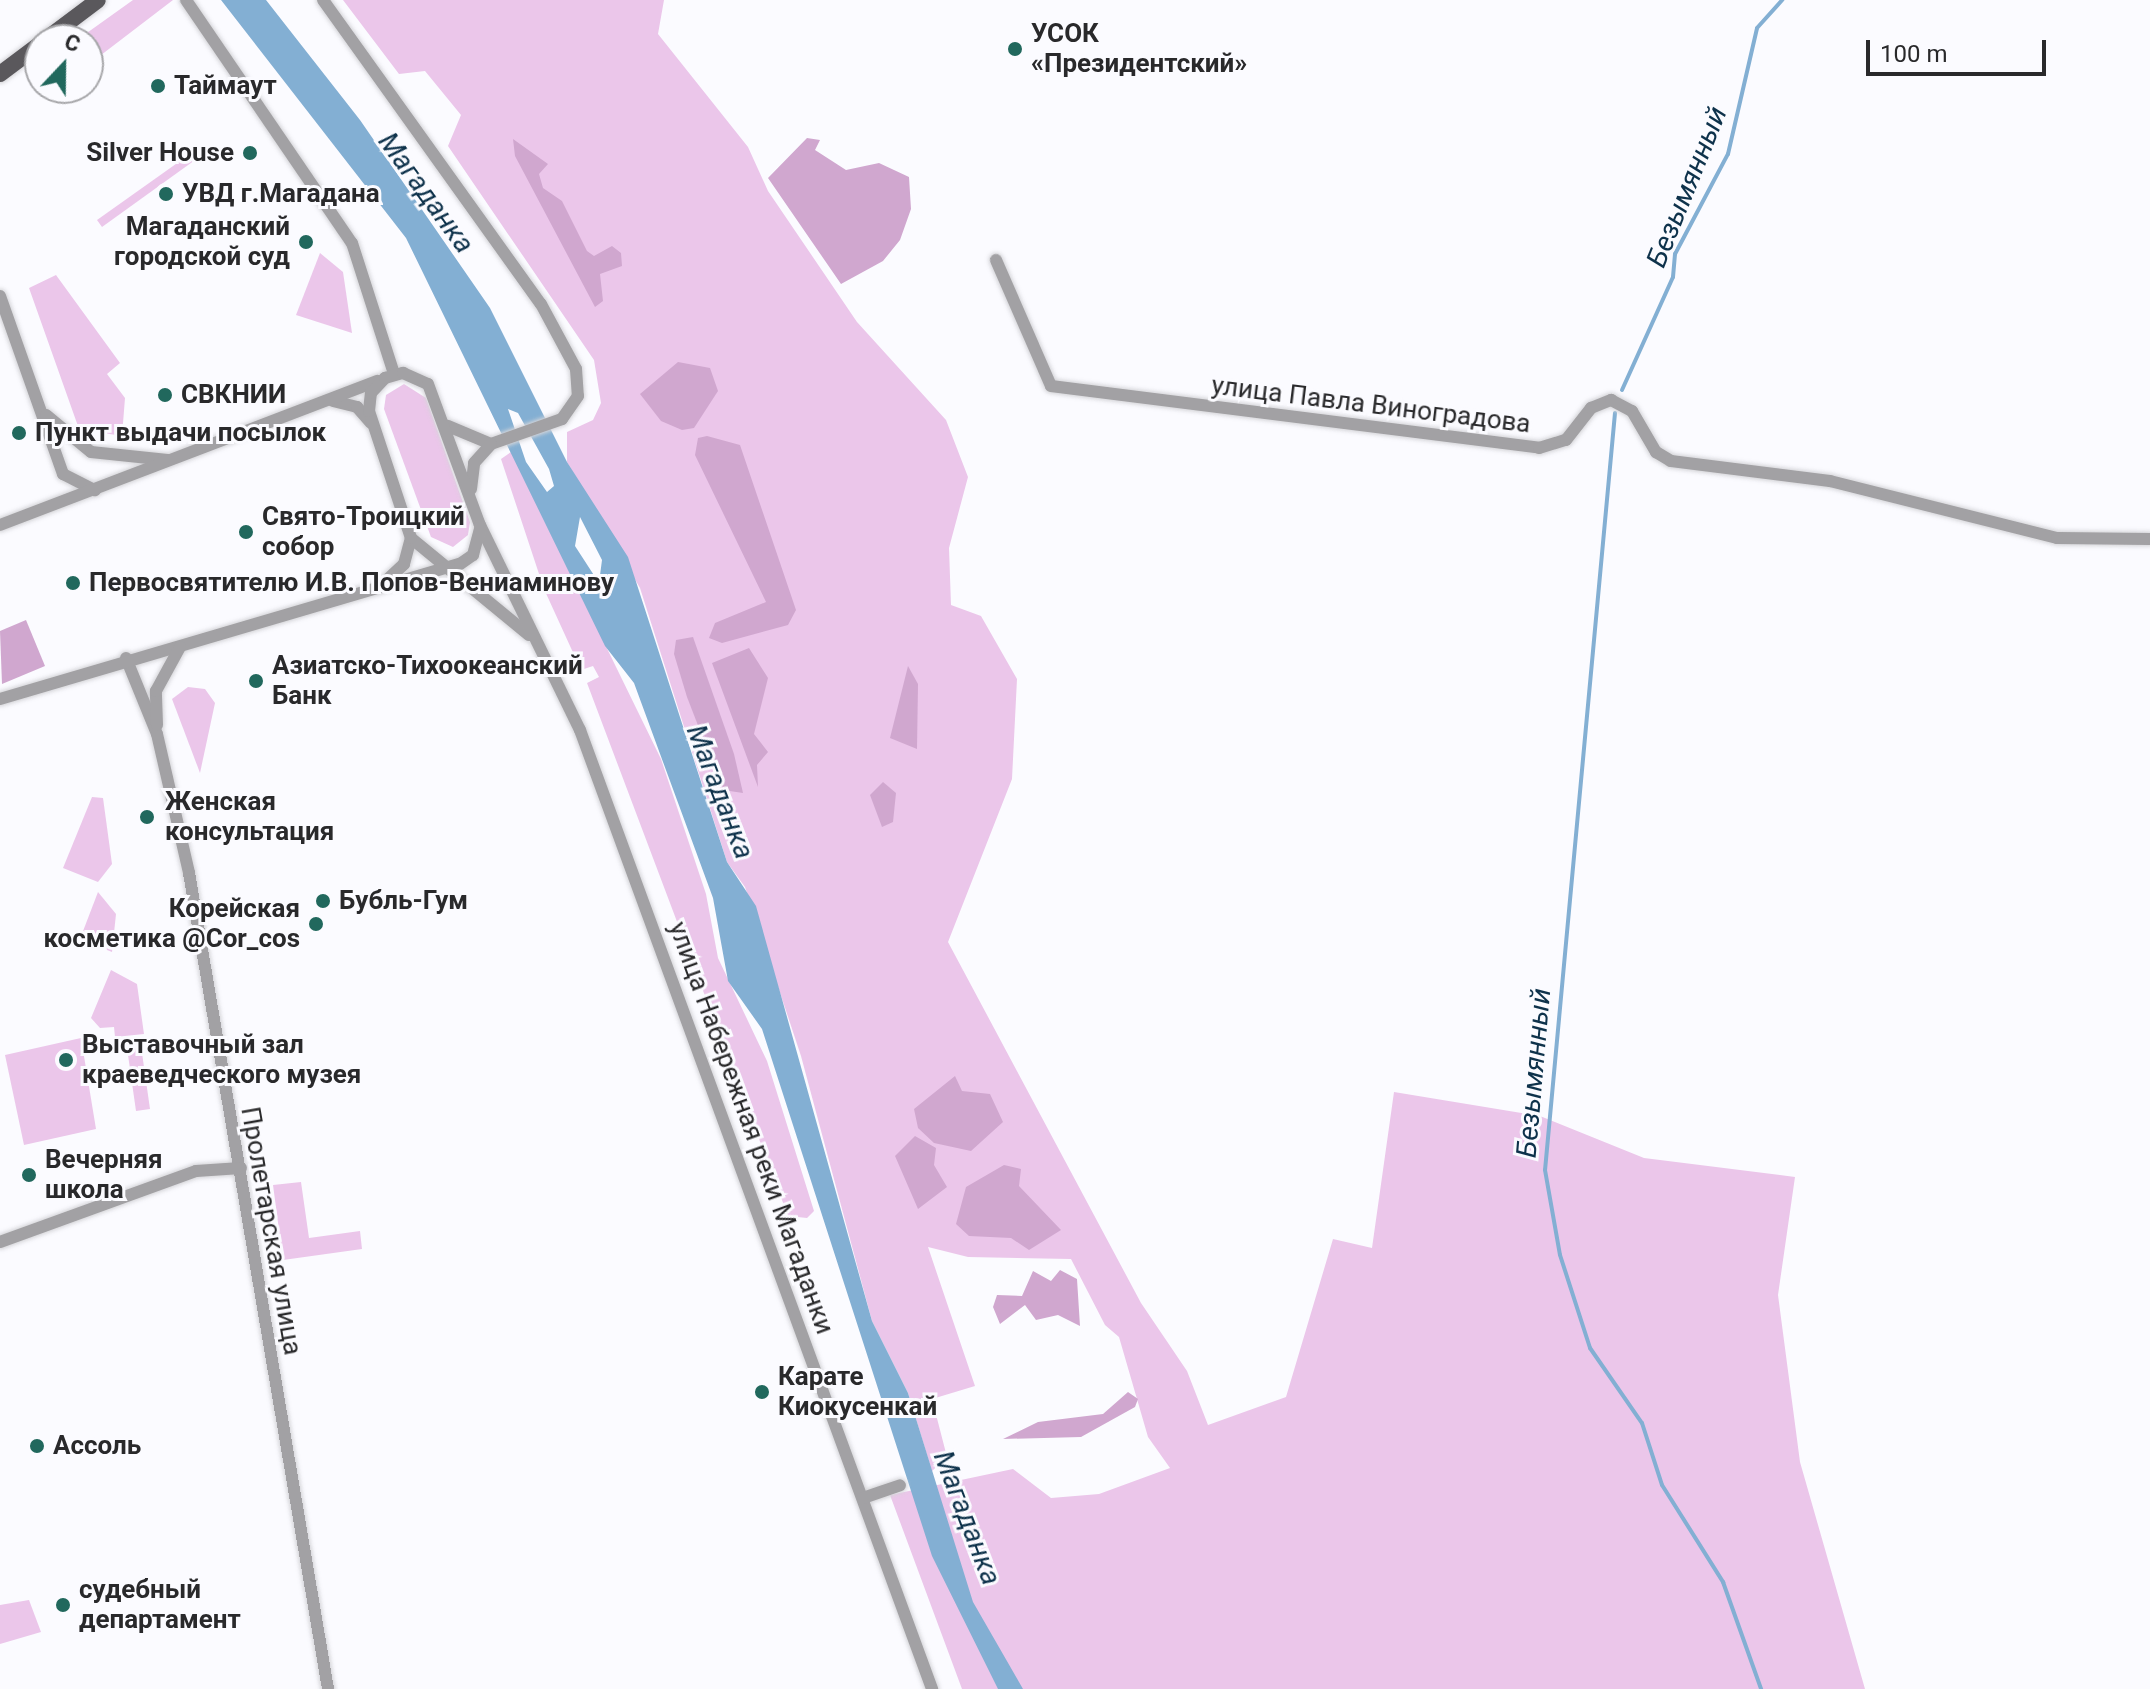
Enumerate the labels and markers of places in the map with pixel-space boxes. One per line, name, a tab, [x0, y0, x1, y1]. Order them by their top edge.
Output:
place label: УСОК «Президентский»	[1031, 18, 1247, 80]
marker: УСОК «Президентский»	[1006, 40, 1024, 58]
place label: Таймаут	[174, 70, 277, 102]
marker: Таймаут	[149, 77, 167, 95]
place label: Silver House	[86, 137, 234, 169]
marker: Silver House	[241, 144, 259, 162]
place label: УВД г.Магадана	[182, 178, 380, 210]
marker: УВД г.Магадана	[157, 185, 175, 203]
place label: Магаданский городской суд	[114, 211, 290, 272]
marker: Магаданский городской суд	[297, 233, 315, 251]
place label: СВКНИИ	[181, 379, 286, 411]
marker: СВКНИИ	[156, 386, 174, 404]
place label: Пункт выдачи посылок	[35, 417, 326, 449]
marker: Пункт выдачи посылок	[10, 424, 28, 442]
place label: Свято-Троицкий собор	[262, 501, 465, 562]
marker: Свято-Троицкий собор	[237, 523, 255, 541]
place label: Первосвятителю И.В. Попов-Вениаминову	[89, 567, 614, 599]
marker: Первосвятителю И.В. Попов-Вениаминову	[64, 574, 82, 592]
place label: Азиатско-Тихоокеанский Банк	[272, 650, 583, 712]
marker: Азиатско-Тихоокеанский Банк	[247, 672, 265, 690]
place label: Женская консультация	[165, 786, 334, 848]
marker: Женская консультация	[136, 806, 158, 828]
place label: Бубль-Гум	[339, 885, 468, 917]
marker: Бубль-Гум	[314, 892, 332, 910]
place label: Корейская косметика @Cor_cos	[43, 893, 300, 954]
marker: Корейская косметика @Cor_cos	[307, 915, 325, 933]
place label: Выставочный зал краеведческого музея	[82, 1029, 361, 1090]
marker: Выставочный зал краеведческого музея	[57, 1051, 75, 1069]
place label: Вечерняя школа	[45, 1144, 163, 1206]
marker: Вечерняя школа	[20, 1166, 38, 1184]
place label: Карате Киокусенкай	[778, 1361, 937, 1422]
marker: Карате Киокусенкай	[753, 1383, 771, 1401]
place label: Ассоль	[53, 1430, 141, 1462]
marker: Ассоль	[28, 1437, 46, 1455]
place label: судебный департамент	[79, 1574, 241, 1636]
marker: судебный департамент	[54, 1596, 72, 1614]

